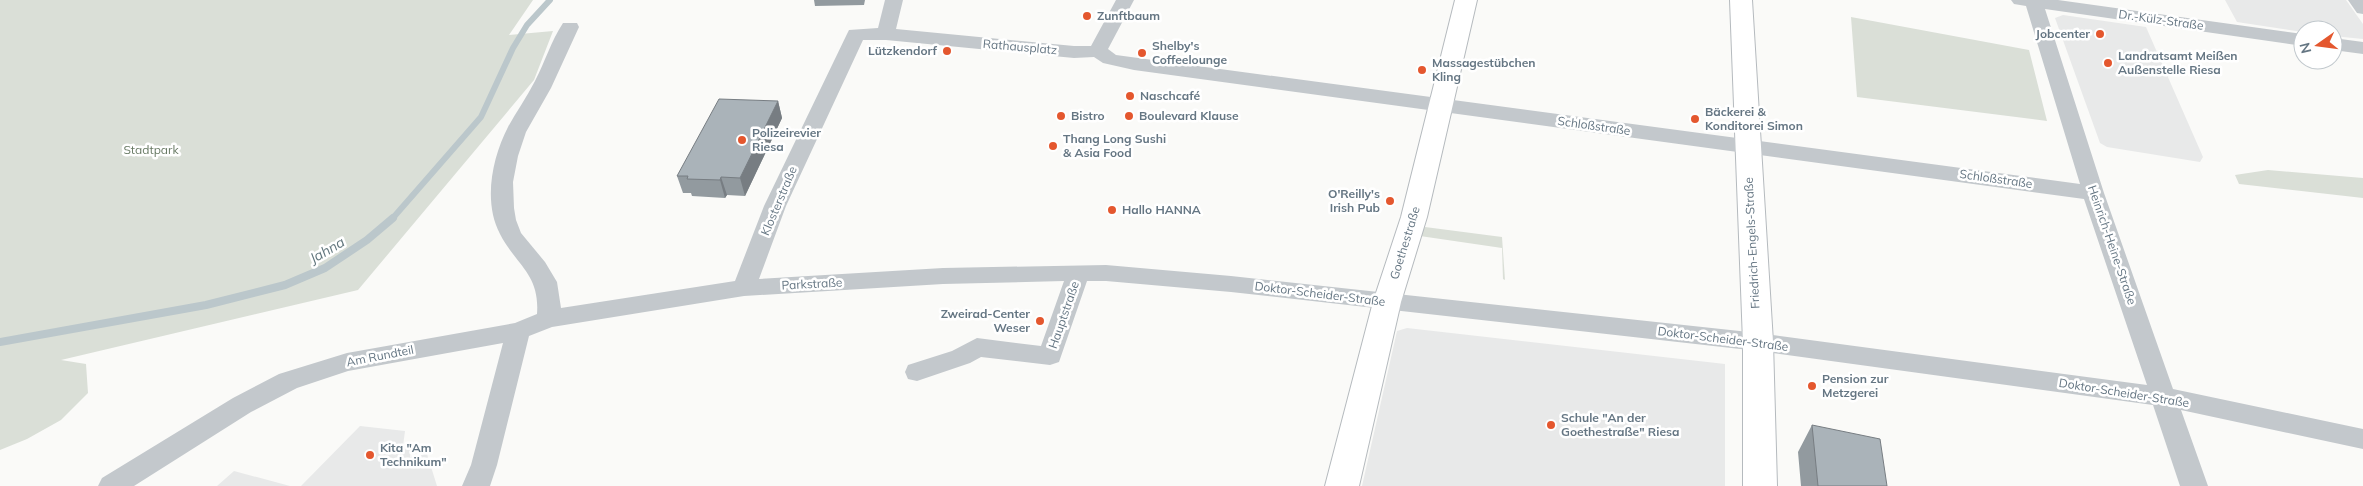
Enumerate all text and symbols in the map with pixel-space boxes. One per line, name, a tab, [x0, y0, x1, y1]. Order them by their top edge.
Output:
street label: Dr.-Külz-Straße	[2118, 6, 2205, 33]
place label: Zunftbaum	[1097, 8, 1160, 23]
marker: Zunftbaum	[1081, 10, 1093, 22]
north arrow	[2293, 20, 2343, 70]
place label: Jobcenter	[2036, 26, 2090, 41]
marker: Jobcenter	[2094, 28, 2106, 40]
street label: Rathausplatz	[982, 36, 1058, 57]
place label: Shelby's Coffeelounge	[1152, 38, 1227, 67]
text: N	[2295, 41, 2315, 55]
place label: Lützkendorf	[868, 43, 938, 58]
marker: Lützkendorf	[941, 45, 953, 57]
marker: Shelby's Coffeelounge	[1136, 47, 1148, 59]
place label: Landratsamt Meißen Außenstelle Riesa	[2118, 48, 2238, 77]
place label: Massagestübchen Kling	[1432, 55, 1536, 84]
marker: Landratsamt Meißen Außenstelle Riesa	[2102, 57, 2114, 69]
marker: Massagestübchen Kling	[1416, 64, 1428, 76]
place label: Naschcafé	[1140, 88, 1201, 103]
marker: Naschcafé	[1124, 90, 1136, 102]
place label: Bäckerei & Konditorei Simon	[1705, 104, 1803, 133]
place label: Bistro	[1071, 108, 1105, 123]
place label: Boulevard Klause	[1139, 108, 1239, 123]
marker: Bistro	[1055, 110, 1067, 122]
marker: Boulevard Klause	[1123, 110, 1135, 122]
street label: Schloßstraße	[1557, 113, 1631, 138]
marker: Bäckerei & Konditorei Simon	[1689, 113, 1701, 125]
place label: Polizeirevier Riesa	[752, 125, 821, 154]
place label: Thang Long Sushi & Asia Food	[1063, 131, 1166, 160]
marker: Polizeirevier Riesa	[736, 134, 748, 146]
marker: Thang Long Sushi & Asia Food	[1047, 140, 1059, 152]
park label: Stadtpark	[123, 142, 179, 157]
street label: Klosterstraße	[757, 164, 800, 238]
street label: Schloßstraße	[1959, 166, 2033, 191]
street label: Friedrich-Engels-Straße	[1741, 177, 1762, 309]
street label: Heinrich-Heine-Straße	[2085, 183, 2140, 307]
place label: O'Reilly's Irish Pub	[1328, 186, 1380, 215]
marker: O'Reilly's Irish Pub	[1384, 195, 1396, 207]
place label: Hallo HANNA	[1122, 202, 1201, 217]
marker: Hallo HANNA	[1106, 204, 1118, 216]
street label: Goethestraße	[1386, 204, 1423, 281]
water label: Jahna	[305, 233, 348, 268]
street label: Parkstraße	[781, 274, 843, 293]
street label: Doktor-Scheider-Straße	[1254, 278, 1386, 309]
street label: Hauptstraße	[1045, 279, 1082, 351]
place label: Zweirad-Center Weser	[941, 306, 1030, 335]
marker: Zweirad-Center Weser	[1034, 315, 1046, 327]
street label: Doktor-Scheider-Straße	[1657, 323, 1789, 354]
street label: Am Rundteil	[345, 342, 415, 369]
place label: Pension zur Metzgerei	[1822, 371, 1889, 400]
street label: Doktor-Scheider-Straße	[2058, 375, 2190, 410]
marker: Pension zur Metzgerei	[1806, 380, 1818, 392]
place label: Schule "An der Goethestraße" Riesa	[1561, 410, 1679, 439]
marker: Schule "An der Goethestraße" Riesa	[1545, 419, 1557, 431]
place label: Kita "Am Technikum"	[380, 440, 447, 469]
marker: Kita "Am Technikum"	[364, 449, 376, 461]

